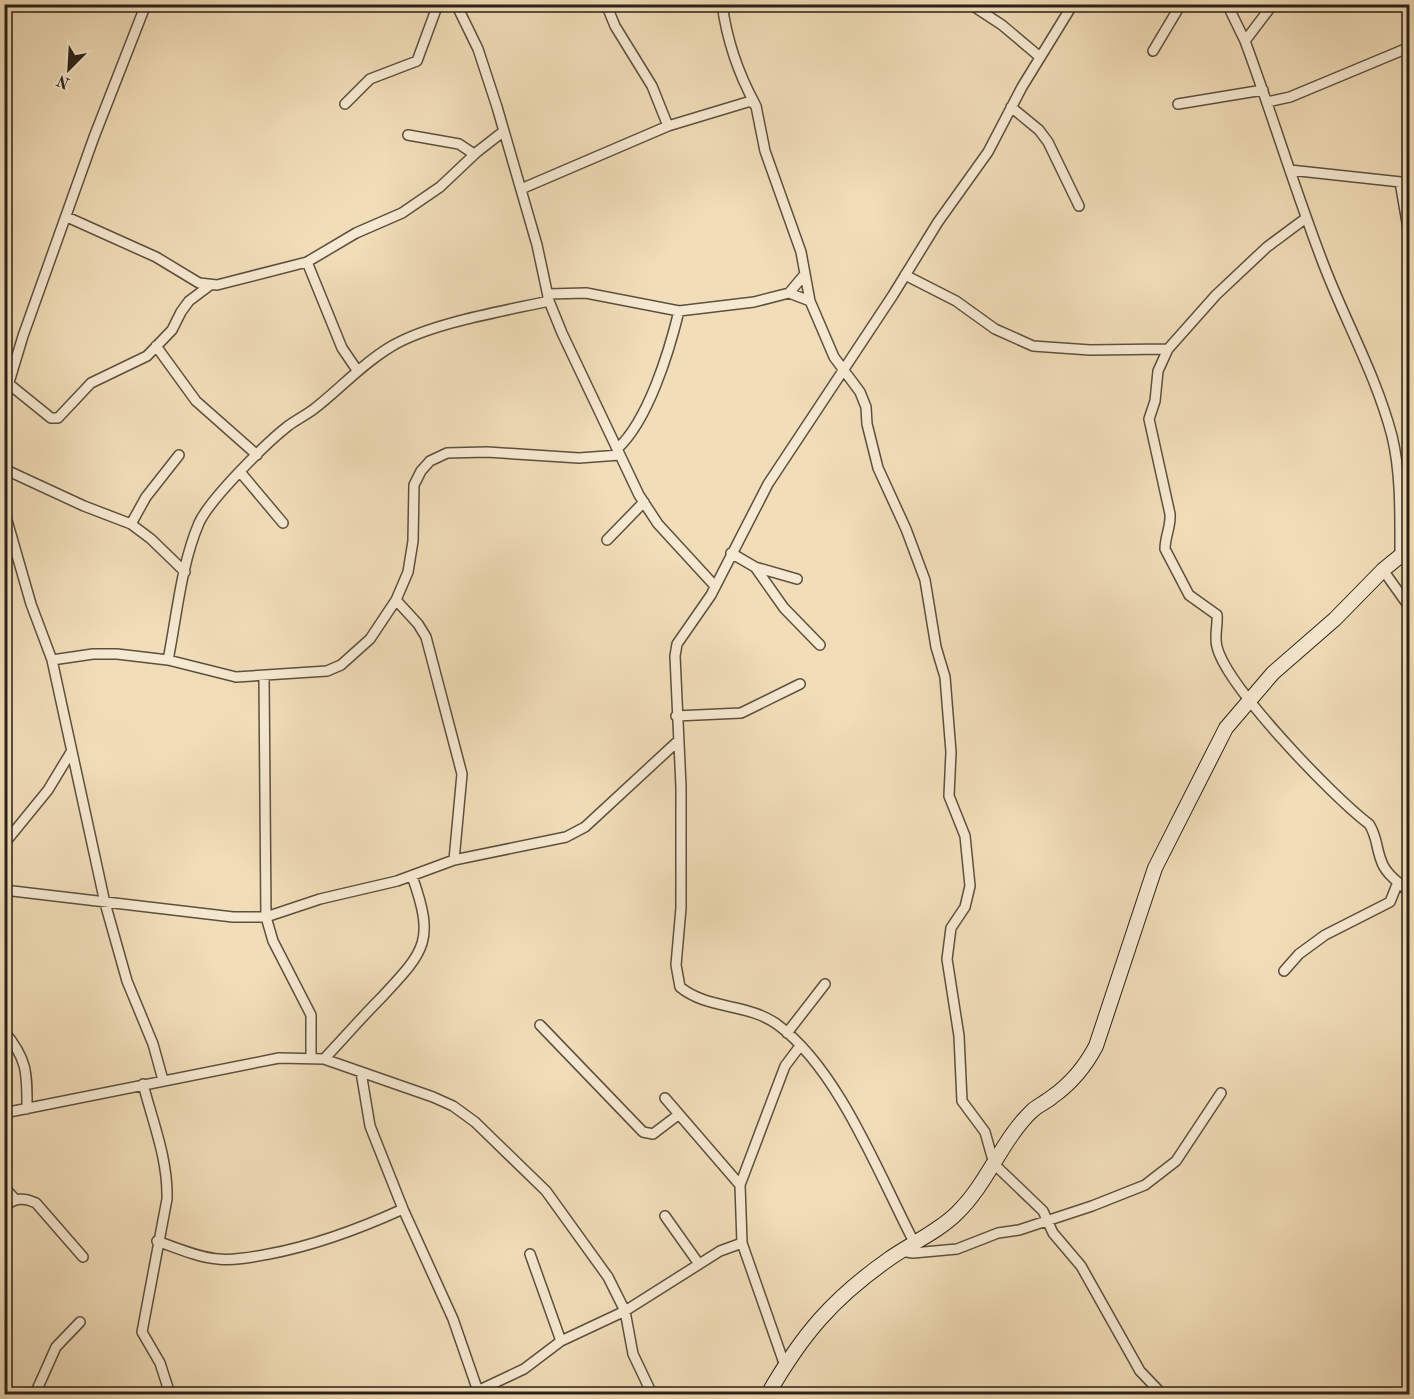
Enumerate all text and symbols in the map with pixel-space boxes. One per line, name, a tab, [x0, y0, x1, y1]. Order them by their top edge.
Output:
north arrow	[39, 39, 99, 99]
text: N	[54, 71, 73, 91]

